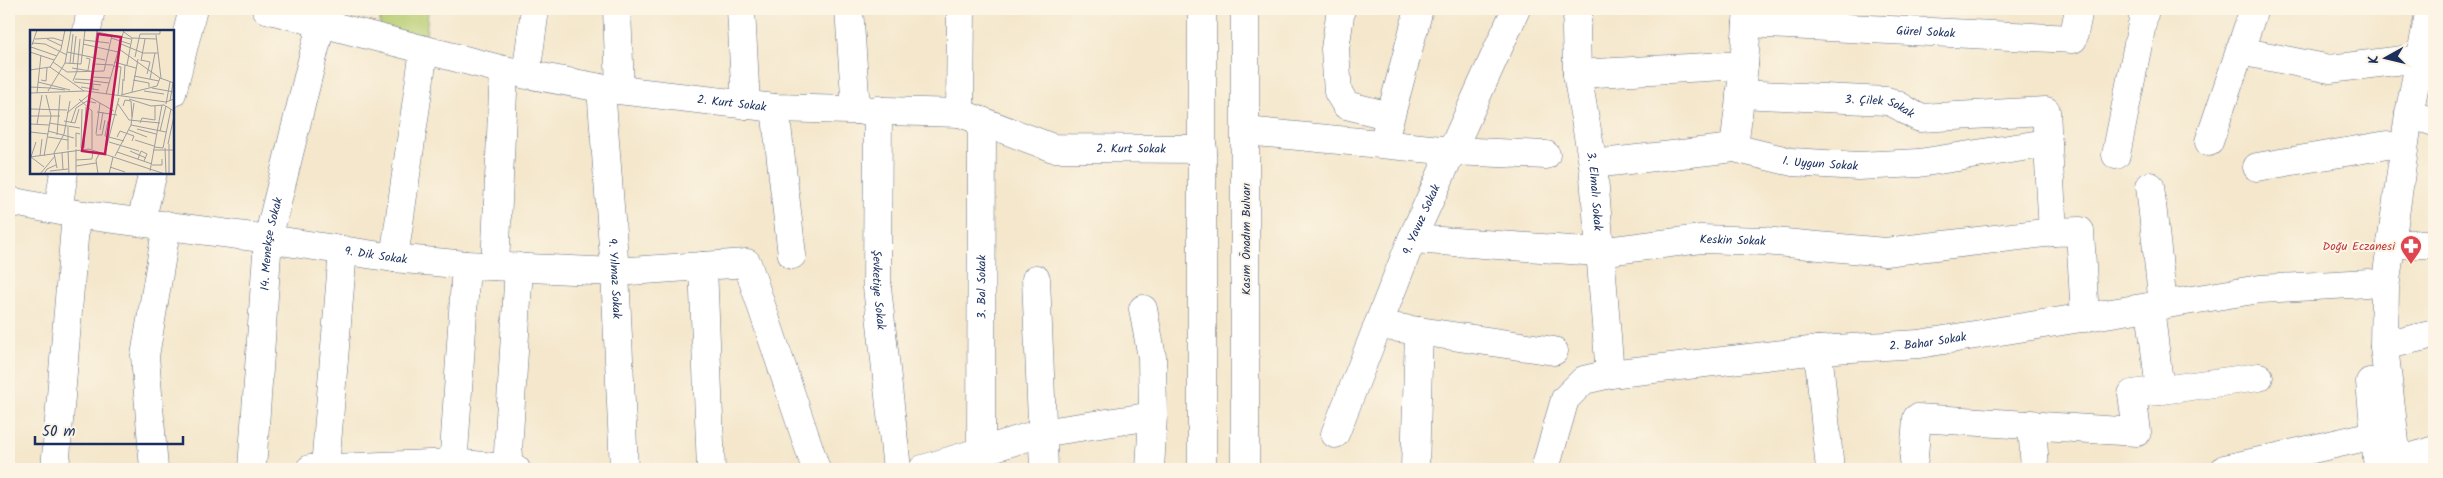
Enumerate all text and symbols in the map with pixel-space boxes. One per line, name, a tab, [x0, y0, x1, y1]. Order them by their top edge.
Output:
street label: Gürel Sokak	[1896, 21, 1956, 43]
inset map	[30, 30, 174, 174]
north arrow	[2360, 32, 2410, 82]
text: K	[2363, 53, 2386, 65]
street label: 2. Kurt Sokak	[696, 90, 768, 117]
street label: 3. Çilek Sokak	[1844, 90, 1918, 124]
street label: 2. Kurt Sokak	[1096, 139, 1166, 159]
street label: 3. Elmalı Sokak	[1581, 150, 1607, 232]
street label: 1. Uygun Sokak	[1780, 151, 1859, 176]
street label: 9. Yavuz Sokak	[1398, 181, 1446, 258]
street label: Kasım Önadım Bulvarı	[1237, 183, 1256, 295]
street label: 14. Menekşe Sokak	[255, 195, 288, 291]
street label: Keskin Sokak	[1699, 230, 1766, 251]
pharmacy icon: Doğu Eczanesi	[2399, 234, 2423, 265]
place label: Doğu Eczanesi	[2323, 237, 2396, 256]
street label: 9. Yılmaz Sokak	[602, 238, 626, 320]
street label: 9. Dik Sokak	[343, 242, 409, 269]
street label: Şevketiye Sokak	[867, 250, 891, 331]
street label: 3. Bal Sokak	[972, 254, 992, 319]
street label: 2. Bahar Sokak	[1889, 327, 1968, 356]
scale bar	[35, 413, 182, 445]
text: 50 m	[42, 420, 76, 444]

